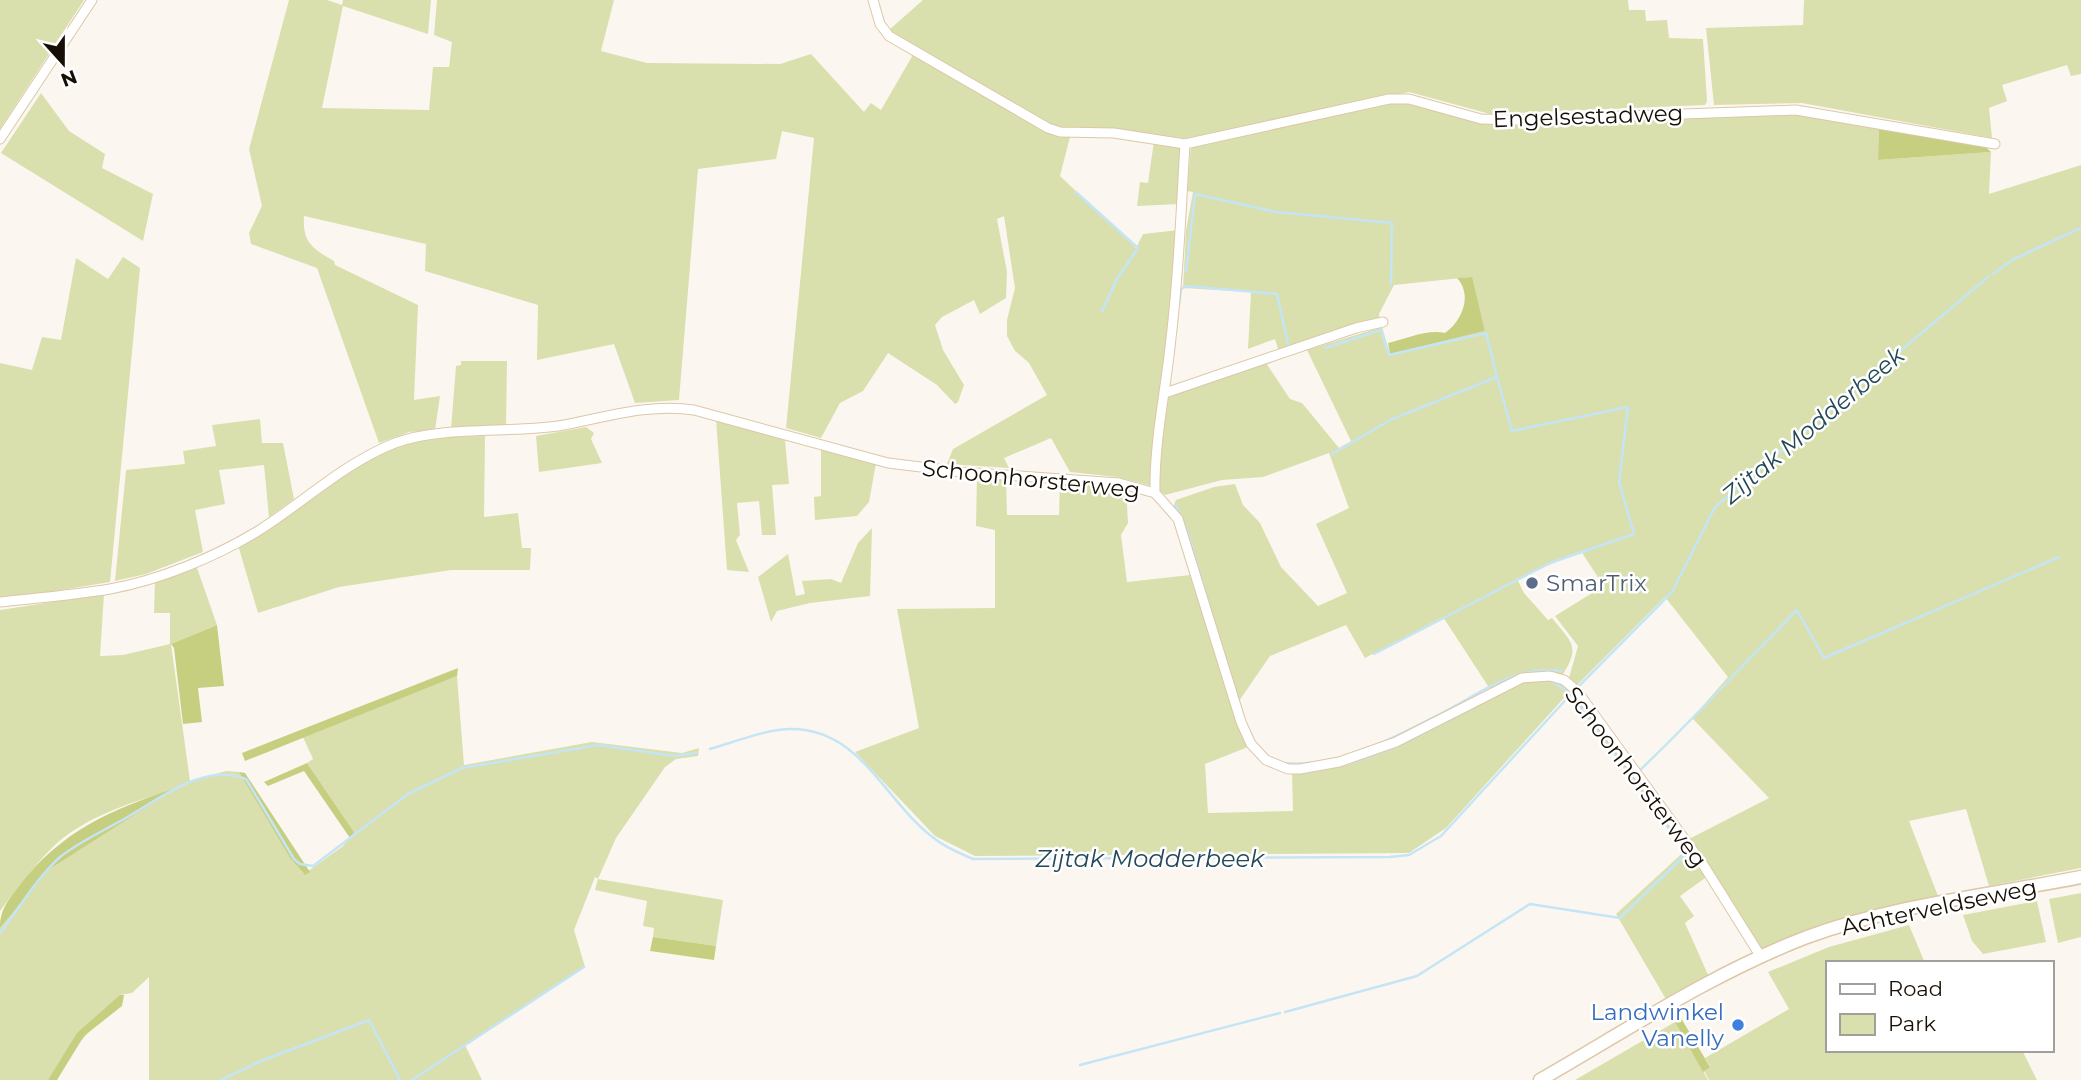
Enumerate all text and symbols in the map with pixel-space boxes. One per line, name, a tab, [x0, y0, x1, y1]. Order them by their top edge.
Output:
north arrow	[28, 28, 98, 98]
text: N	[58, 65, 80, 92]
street label: Engelsestadweg	[1492, 99, 1684, 133]
water label: Zijtak Modderbeek	[1715, 339, 1911, 510]
street label: Schoonhorsterweg	[921, 454, 1141, 504]
place label: SmarTrix	[1546, 569, 1647, 597]
marker: SmarTrix	[1524, 575, 1540, 591]
street label: Schoonhorsterweg	[1559, 681, 1713, 873]
water label: Zijtak Modderbeek	[1035, 844, 1266, 873]
street label: Achterveldseweg	[1839, 873, 2039, 941]
legend	[1826, 961, 2053, 1052]
text: Road	[1888, 976, 1943, 1001]
place label: Landwinkel Vanelly	[1590, 998, 1725, 1052]
text: Park	[1888, 1011, 1936, 1036]
marker: Landwinkel Vanelly	[1730, 1017, 1746, 1033]

